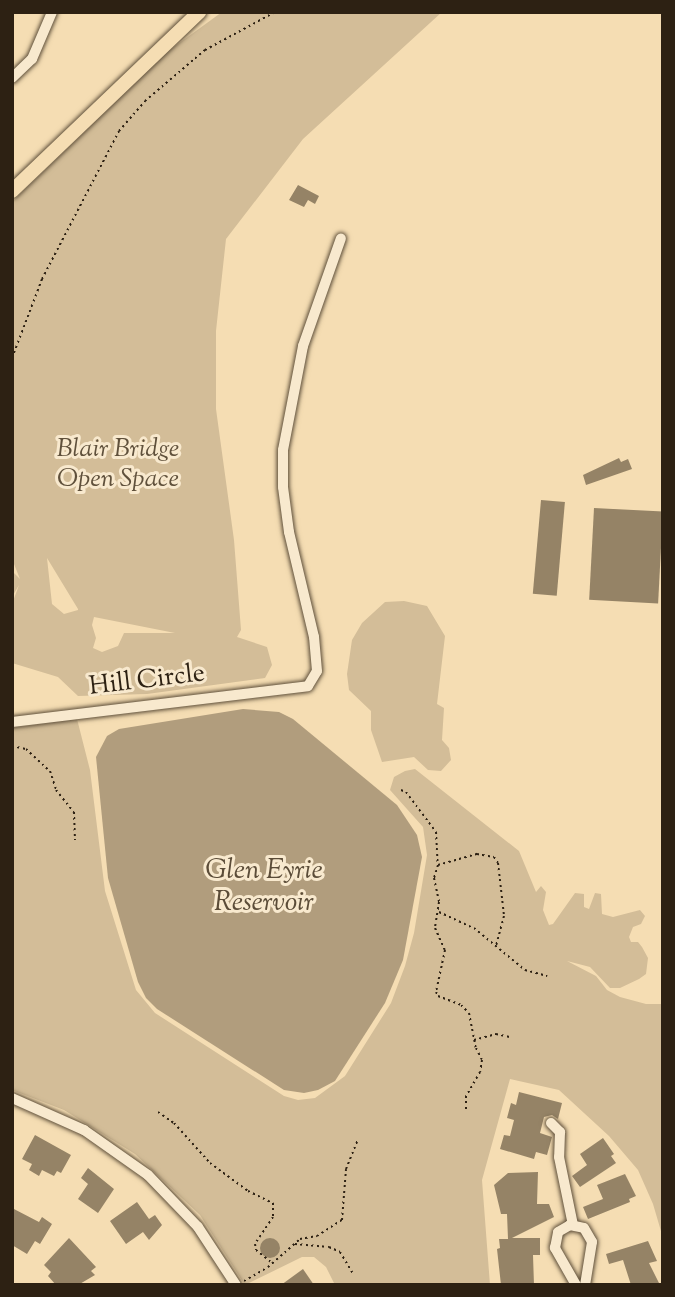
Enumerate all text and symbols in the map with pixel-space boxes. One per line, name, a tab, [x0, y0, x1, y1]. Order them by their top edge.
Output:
park label: Blair Bridge Open Space	[57, 434, 179, 496]
street label: Hill Circle	[87, 658, 207, 704]
water label: Glen Eyrie Reservoir	[205, 854, 323, 920]

